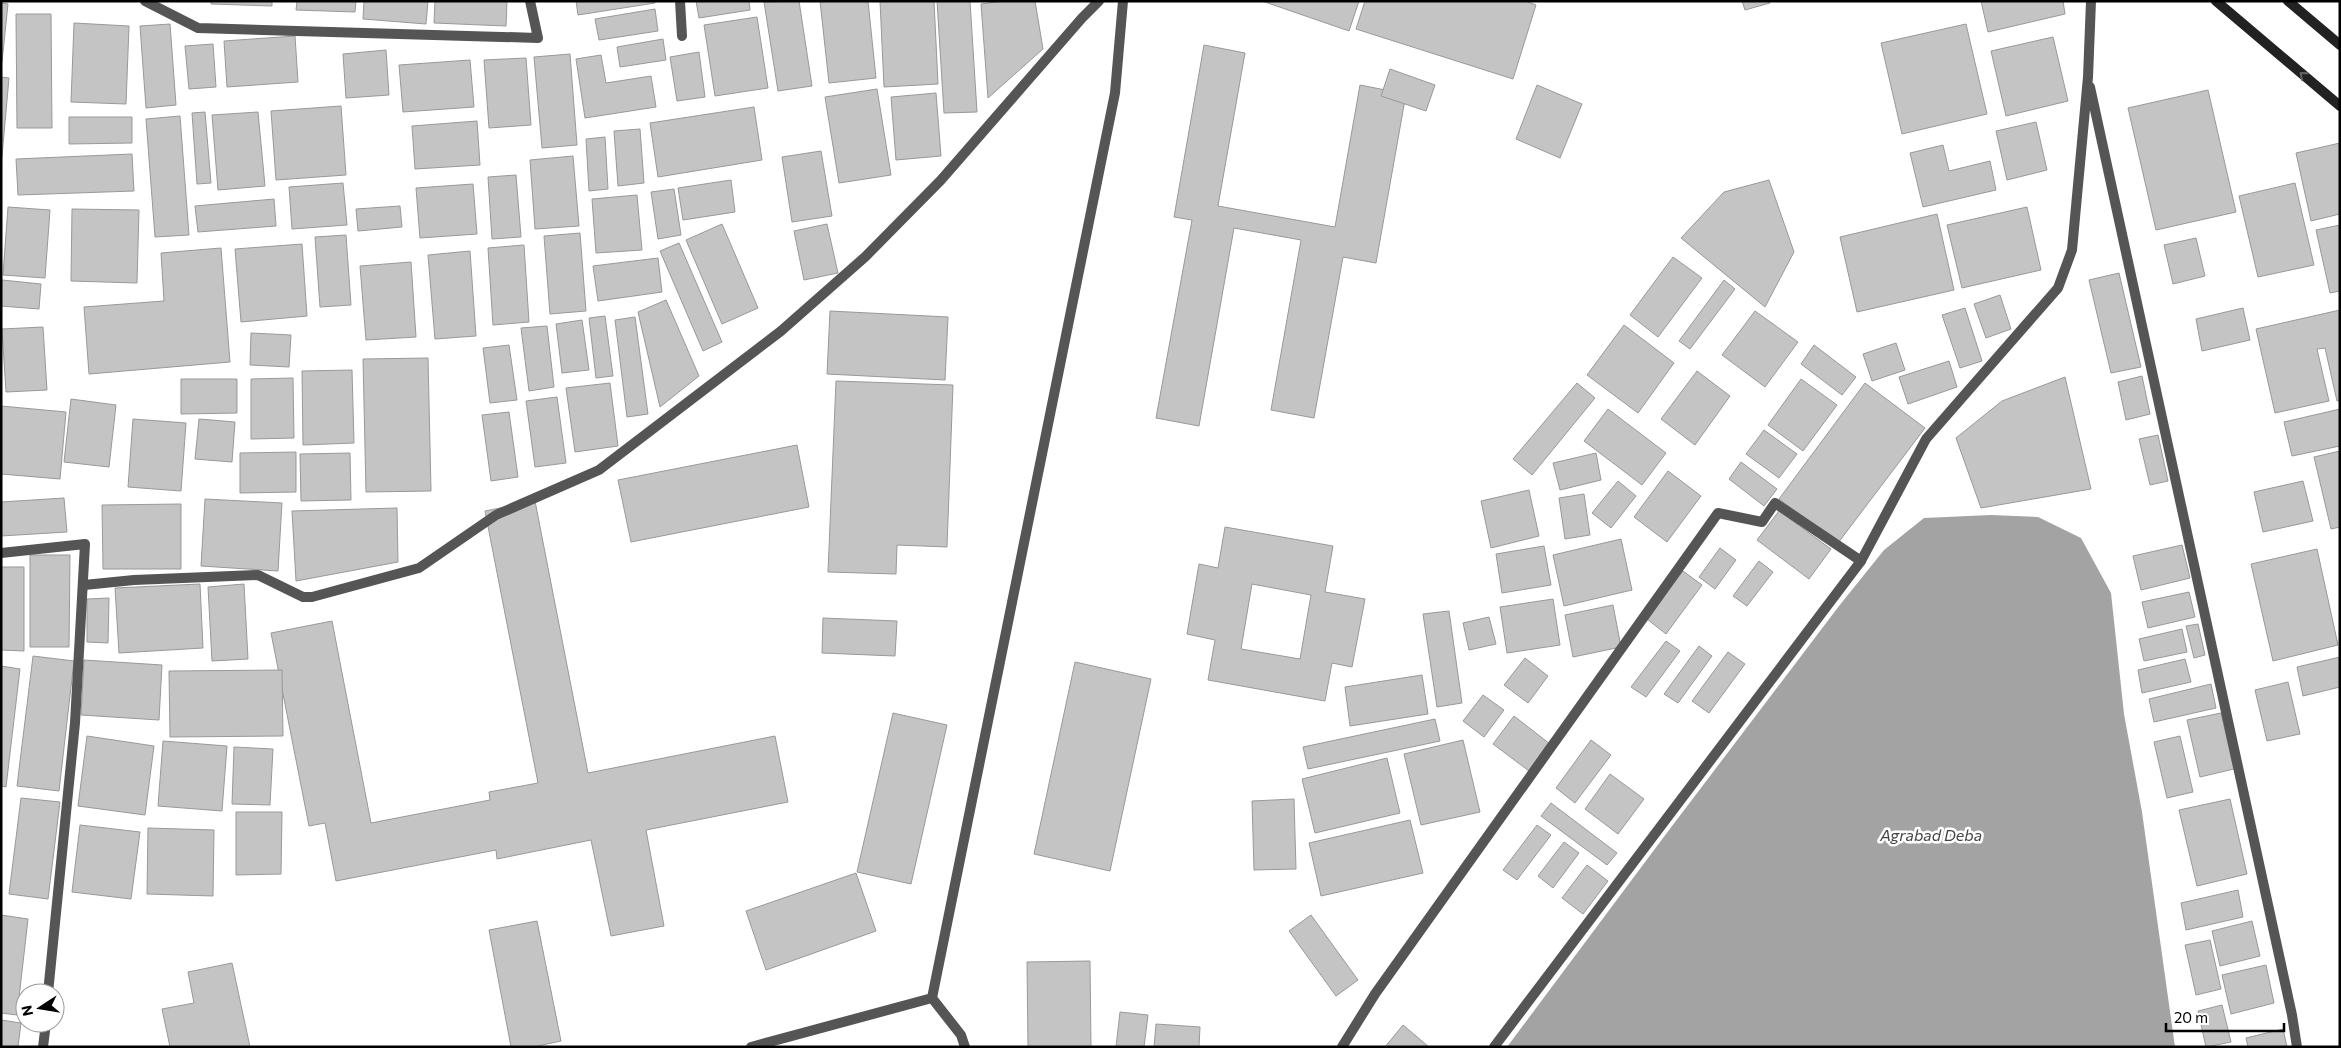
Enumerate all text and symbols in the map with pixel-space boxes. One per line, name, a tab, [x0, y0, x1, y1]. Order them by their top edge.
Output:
one-way arrow	[2299, 71, 2308, 80]
water label: Agrabad Deba	[1879, 825, 1982, 844]
north arrow	[15, 983, 65, 1033]
scale bar	[2166, 1000, 2284, 1032]
text: N	[17, 1004, 36, 1018]
text: 20 m	[2174, 1008, 2208, 1026]

